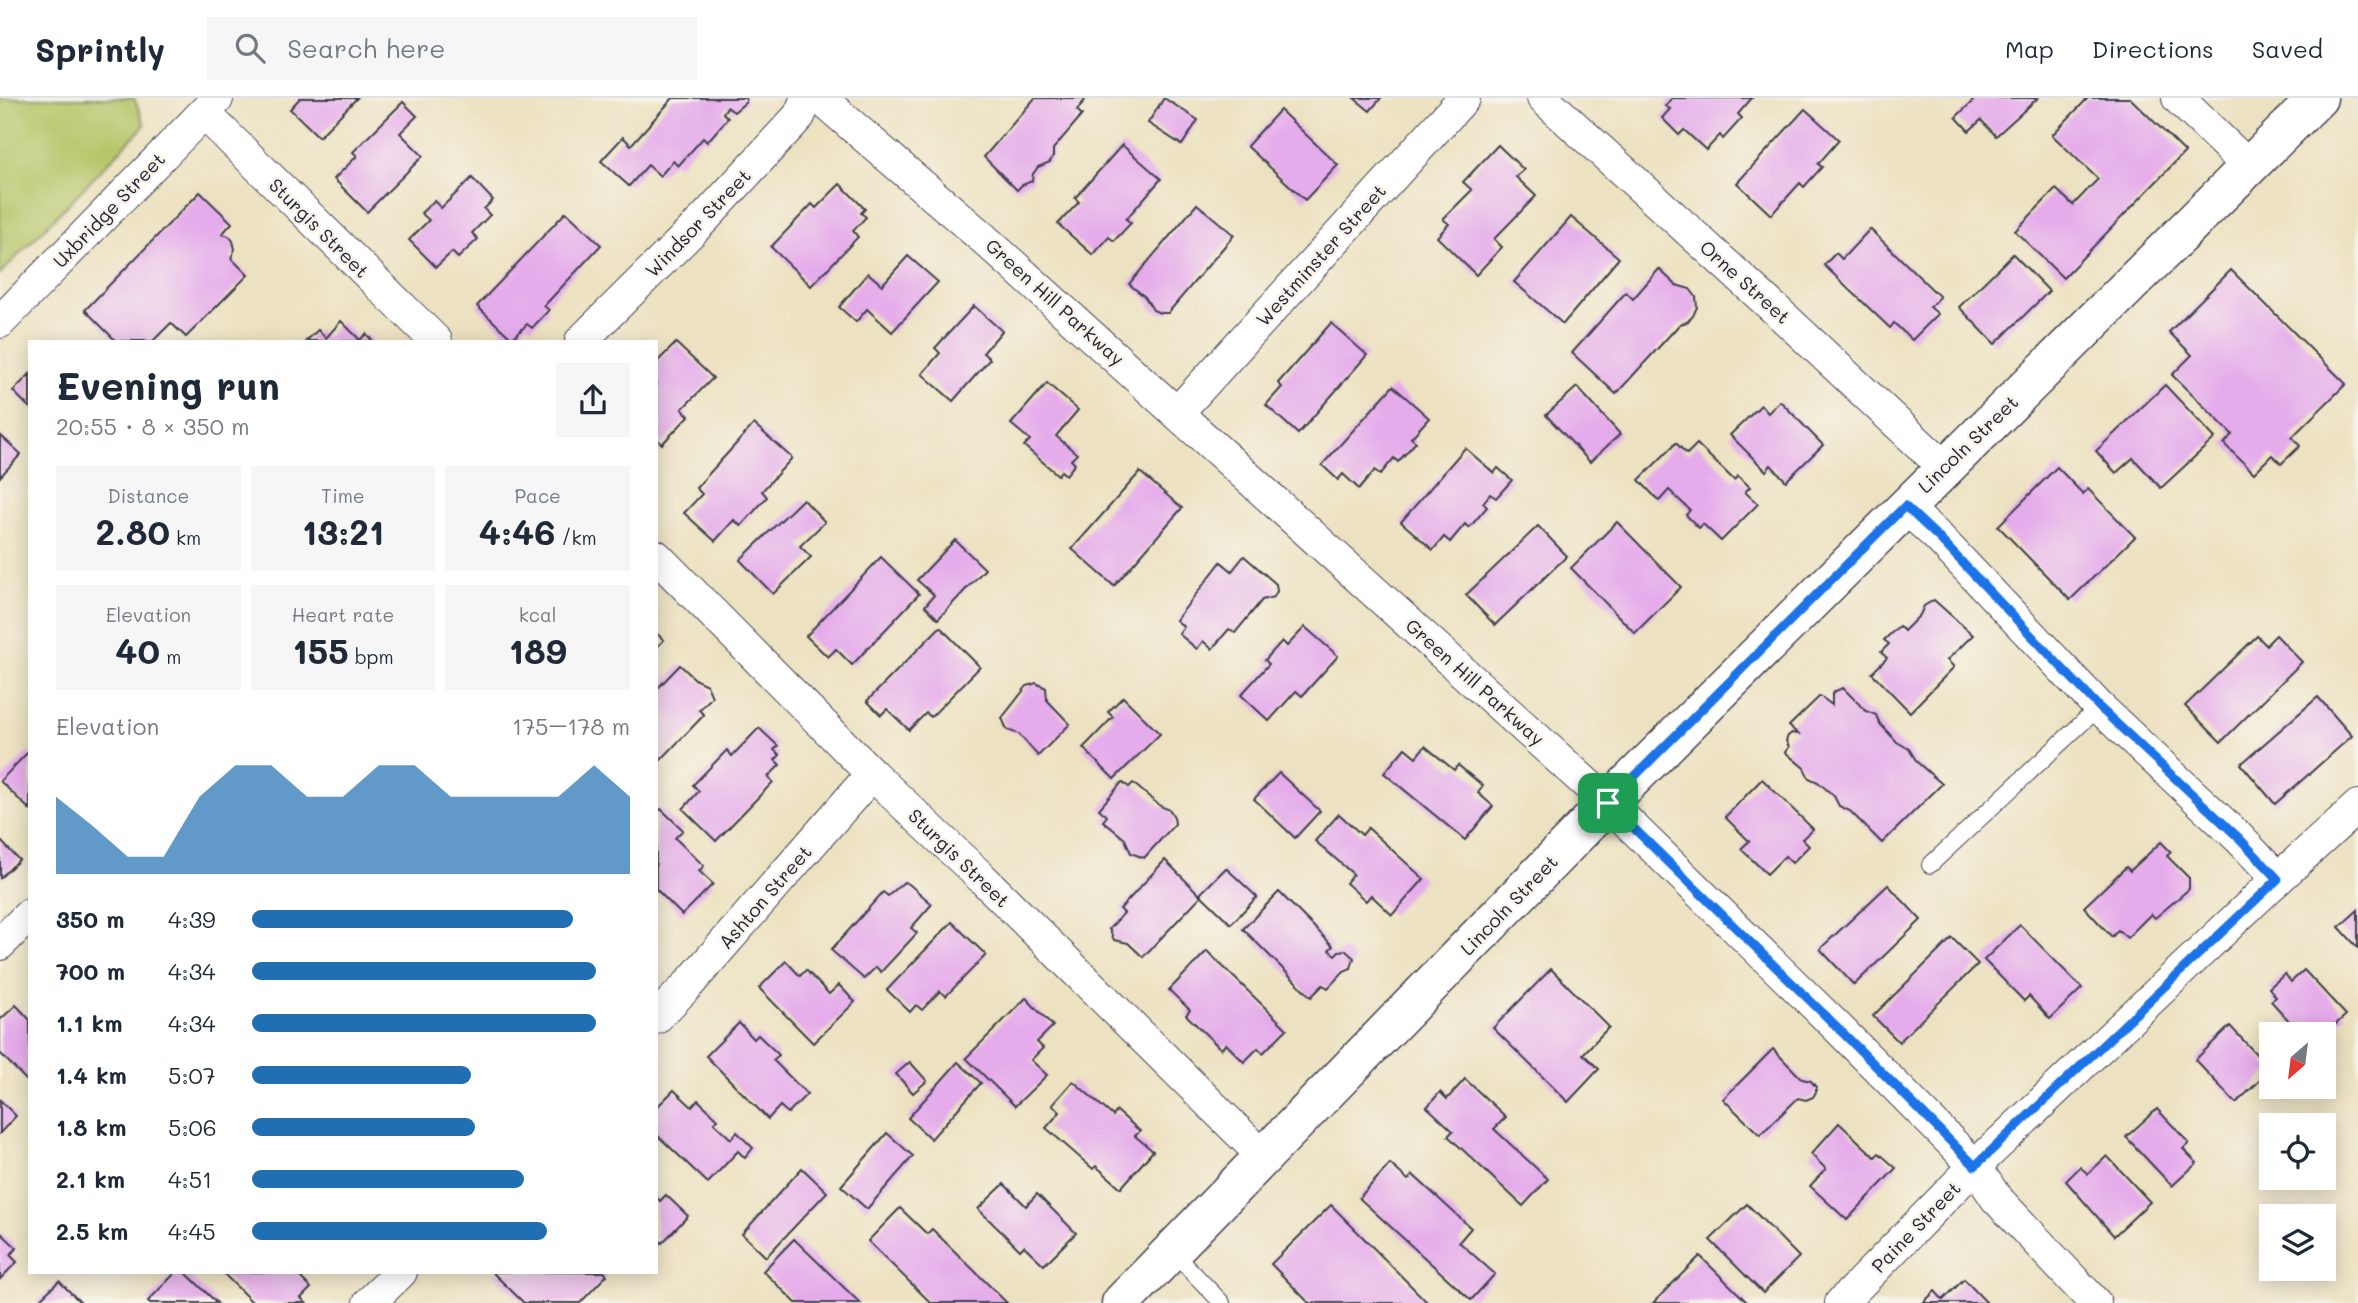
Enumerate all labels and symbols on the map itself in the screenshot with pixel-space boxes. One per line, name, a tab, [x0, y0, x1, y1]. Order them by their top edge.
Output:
street label: Uxbridge Street	[47, 147, 170, 273]
street label: Windsor Street	[639, 163, 756, 282]
street label: Sturgis Street	[264, 172, 375, 283]
street label: Westminster Street	[1250, 178, 1391, 331]
street label: Green Hill Parkway	[981, 233, 1130, 371]
street label: Orne Street	[1695, 234, 1796, 329]
street label: Lincoln Street	[1912, 389, 2023, 498]
street label: Green Hill Parkway	[1401, 613, 1550, 751]
pin	[1578, 773, 1638, 833]
street label: Sturgis Street	[903, 803, 1015, 912]
street label: Ashton Street	[713, 839, 817, 954]
street label: Lincoln Street	[1454, 849, 1563, 960]
north arrow	[2259, 1022, 2336, 1099]
street label: Paine Street	[1866, 1175, 1966, 1278]

